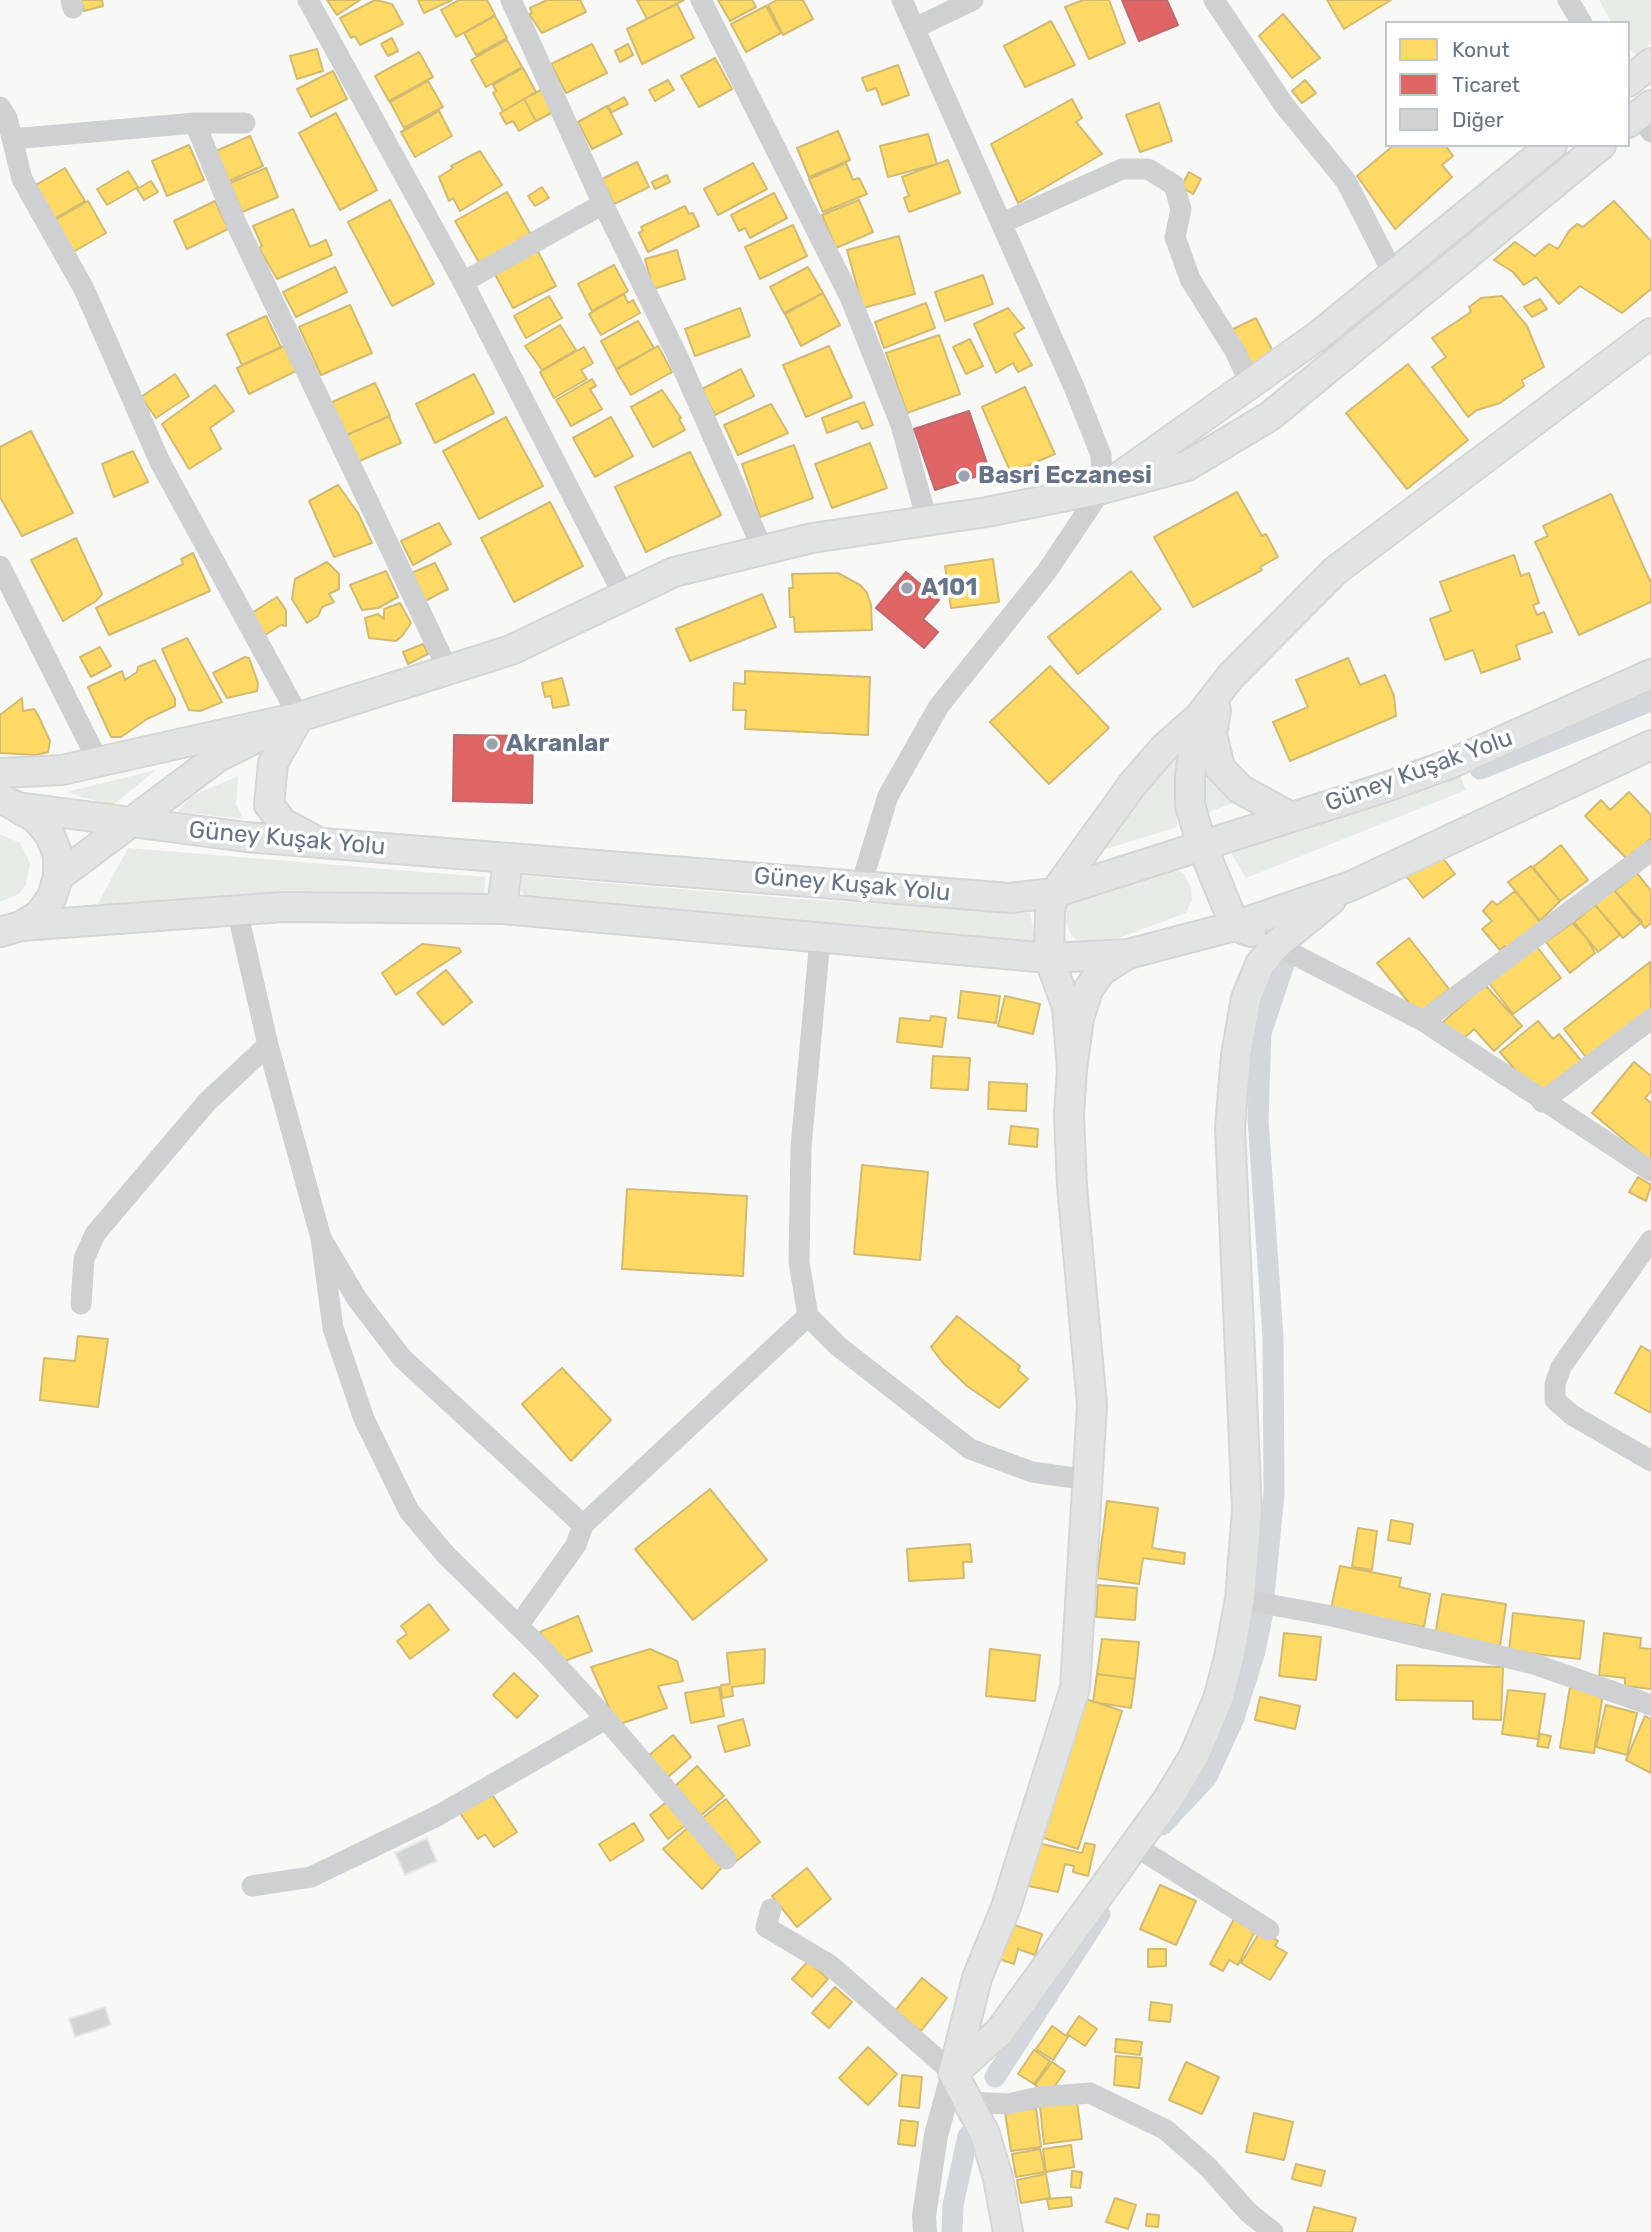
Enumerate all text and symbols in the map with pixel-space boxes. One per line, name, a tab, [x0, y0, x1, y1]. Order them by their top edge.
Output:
legend	[1385, 21, 1630, 147]
text: Konut	[1452, 37, 1510, 62]
text: Ticaret	[1452, 72, 1520, 97]
text: Diğer	[1452, 107, 1504, 132]
place label: Basri Eczanesi	[978, 462, 1152, 490]
marker: Basri Eczanesi	[956, 468, 972, 484]
place label: A101	[921, 574, 977, 602]
marker: A101	[899, 580, 915, 596]
street label: Güney Kuşak Yolu	[1321, 724, 1517, 818]
place label: Akranlar	[506, 730, 609, 758]
marker: Akranlar	[484, 736, 500, 752]
street label: Güney Kuşak Yolu	[188, 816, 386, 862]
street label: Güney Kuşak Yolu	[753, 862, 951, 908]

